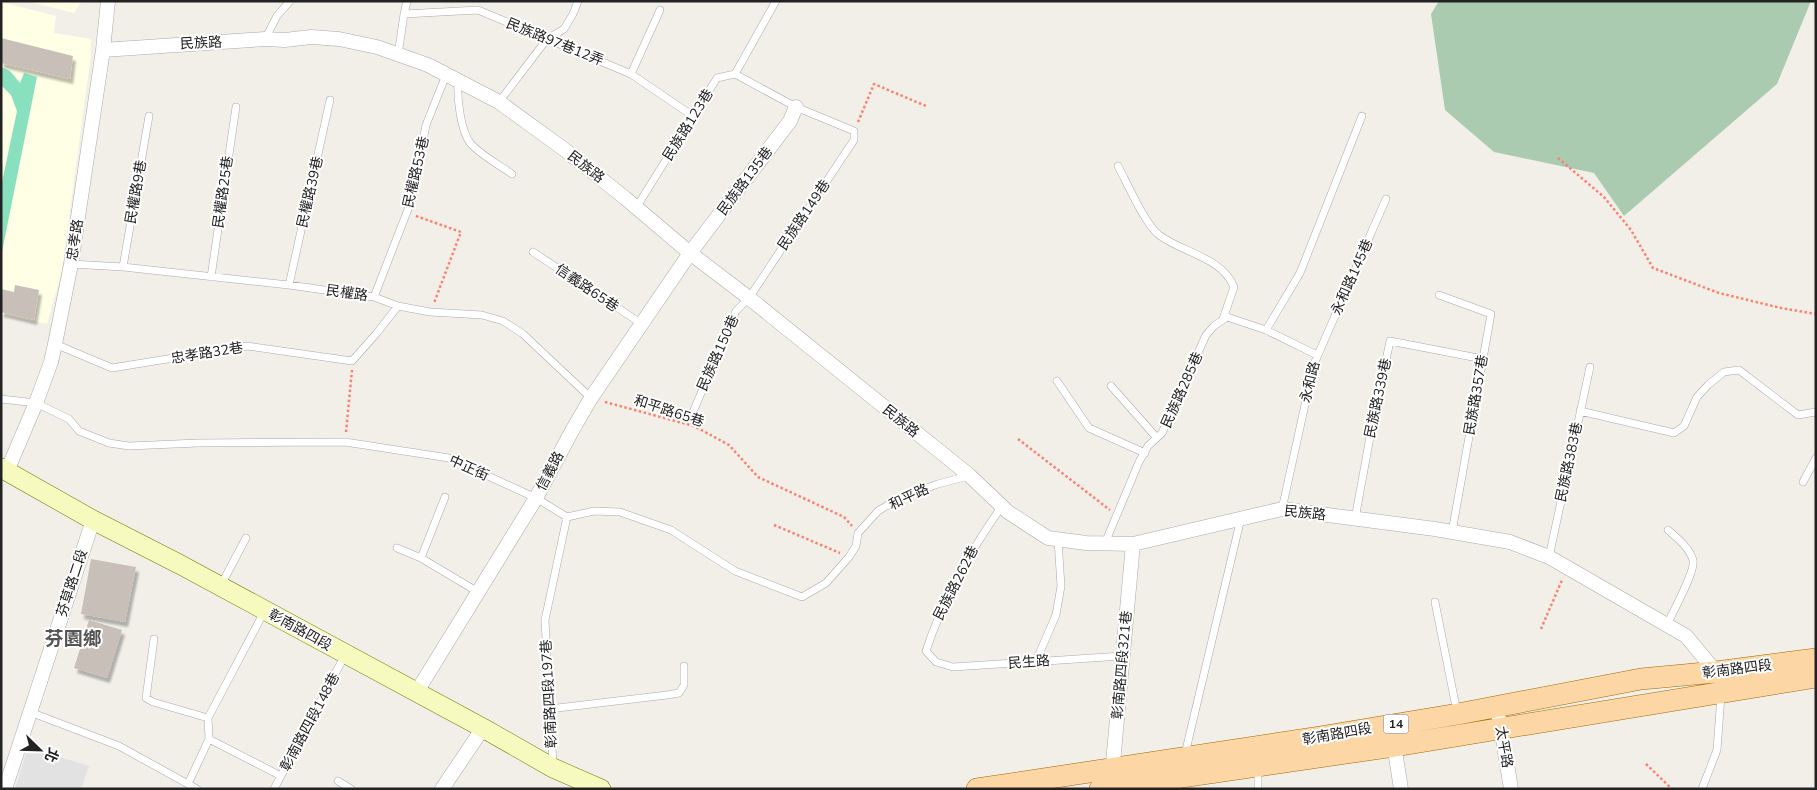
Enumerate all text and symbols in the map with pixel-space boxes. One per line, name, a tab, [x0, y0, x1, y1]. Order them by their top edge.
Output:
street label: 民族路97巷12弄	[503, 14, 607, 70]
street label: 民族路	[180, 32, 222, 54]
street label: 民族路123巷	[658, 86, 718, 164]
street label: 民權路53巷	[399, 134, 433, 210]
street label: 民族路135巷	[713, 143, 777, 219]
street label: 民族路	[564, 147, 608, 187]
street label: 民權路39巷	[293, 154, 327, 230]
street label: 民權路25巷	[209, 155, 237, 229]
street label: 民權路9巷	[121, 159, 151, 225]
street label: 民族路149巷	[773, 176, 835, 254]
street label: 忠孝路	[62, 218, 88, 262]
street label: 永和路145巷	[1327, 236, 1377, 318]
street label: 信義路65巷	[552, 260, 622, 316]
street label: 民權路	[325, 281, 369, 305]
street label: 民族路150巷	[693, 312, 743, 394]
street label: 忠孝路32巷	[170, 338, 244, 368]
street label: 民族路285巷	[1157, 349, 1207, 431]
street label: 民族路357巷	[1460, 353, 1492, 437]
street label: 民族路339巷	[1360, 356, 1396, 440]
street label: 永和路	[1296, 359, 1324, 405]
street label: 和平路65巷	[631, 391, 707, 431]
street label: 民族路	[879, 400, 923, 442]
street label: 民族路383巷	[1551, 420, 1587, 504]
street label: 信義路	[532, 448, 568, 494]
street label: 中正街	[446, 451, 492, 485]
street label: 和平路	[886, 480, 932, 514]
street label: 民族路	[1283, 501, 1327, 525]
street label: 民族路262巷	[929, 543, 983, 623]
street label: 芬草路二段	[52, 547, 92, 619]
street label: 彰南路四段	[265, 605, 335, 655]
street label: 彰南路四段321巷	[1108, 610, 1136, 720]
district label: 芬園鄉	[44, 626, 102, 652]
street label: 彰南路四段197巷	[537, 639, 561, 749]
street label: 民生路	[1007, 651, 1051, 673]
street label: 彰南路四段	[1701, 655, 1773, 683]
street label: 彰南路四段148巷	[276, 669, 344, 775]
road number: 14	[1384, 714, 1408, 734]
street label: 彰南路四段	[1301, 719, 1373, 749]
north arrow	[15, 725, 65, 775]
street label: 太平路	[1491, 725, 1517, 769]
text: 北	[40, 745, 63, 765]

